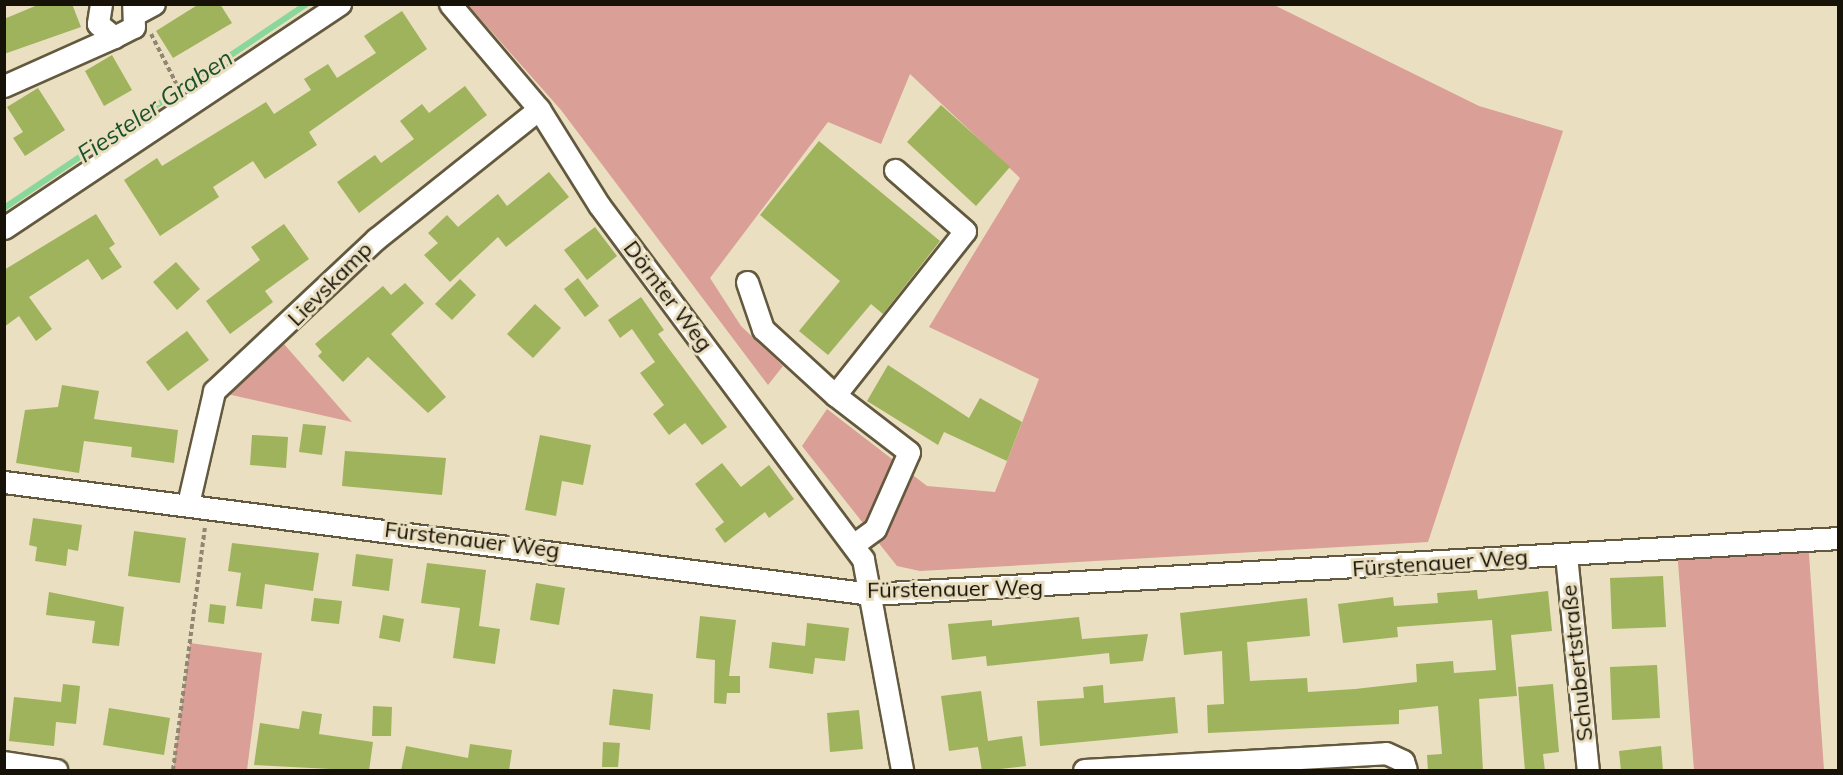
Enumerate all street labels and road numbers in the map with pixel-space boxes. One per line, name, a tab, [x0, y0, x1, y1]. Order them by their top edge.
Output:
street label: Lievskamp	[282, 236, 378, 332]
street label: Dörnter Weg	[618, 236, 718, 356]
street label: Fürstenauer Weg	[383, 516, 561, 564]
street label: Fürstenauer Weg	[1351, 544, 1529, 582]
street label: Fürstenauer Weg	[867, 574, 1043, 604]
street label: Schubertstraße	[1556, 583, 1598, 743]

